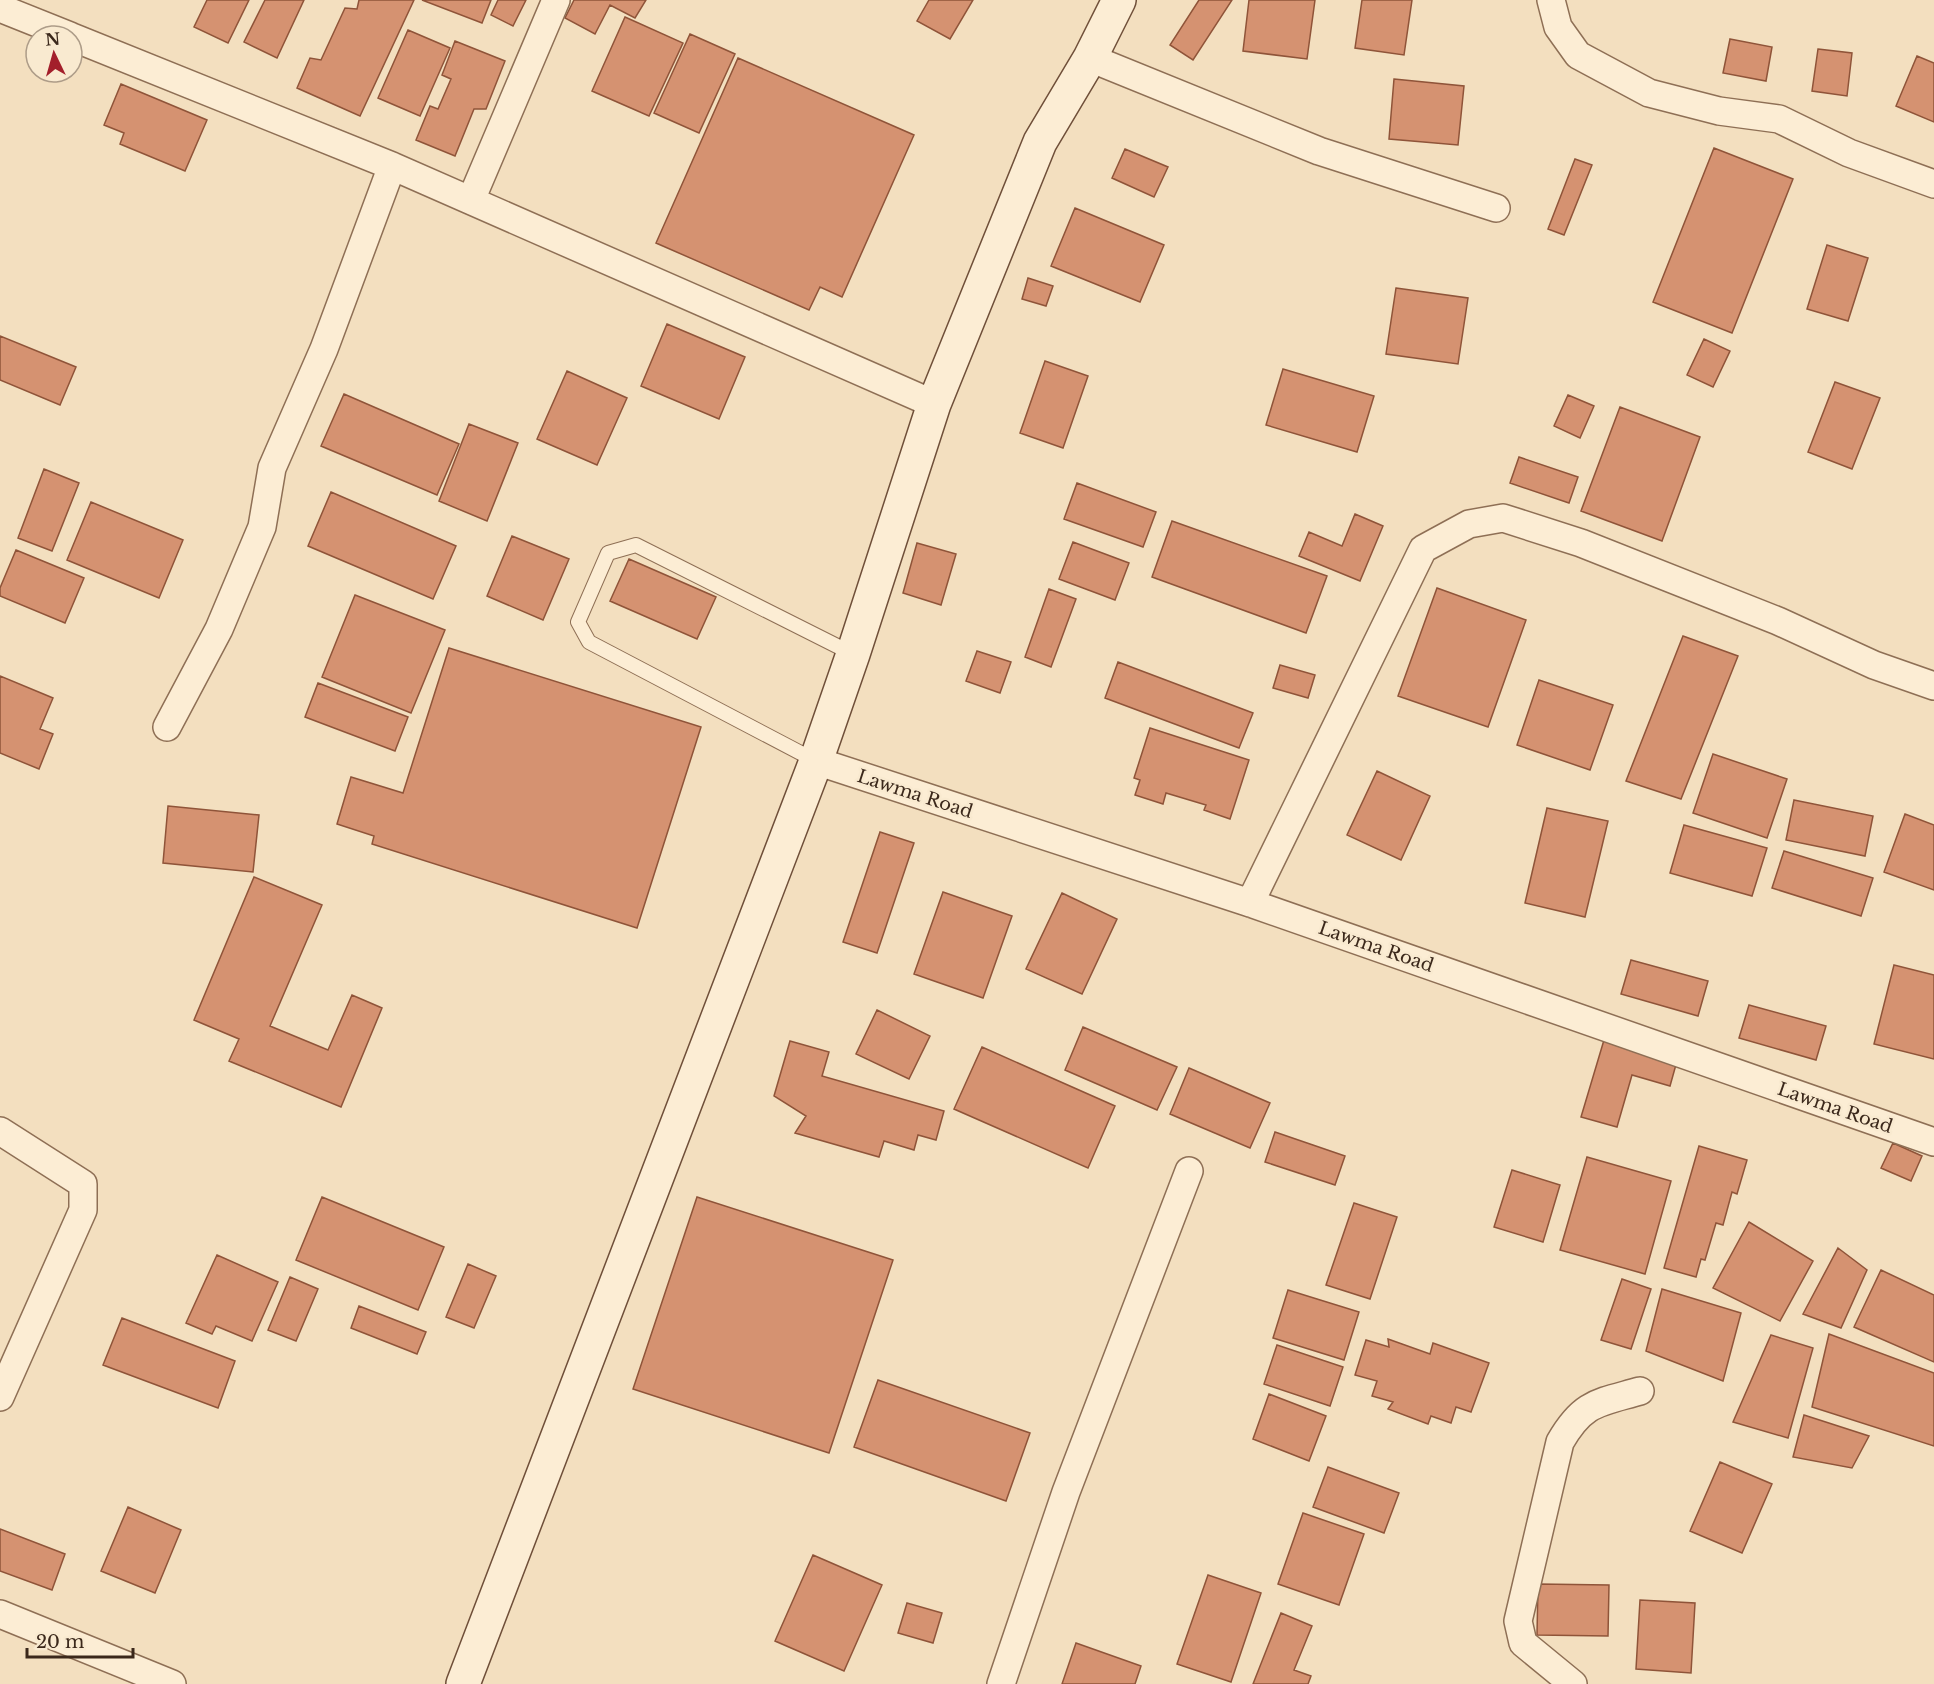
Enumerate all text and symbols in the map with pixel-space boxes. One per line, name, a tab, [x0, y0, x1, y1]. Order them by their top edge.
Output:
north arrow	[24, 24, 84, 84]
text: N	[44, 28, 61, 50]
street label: Lawma Road	[854, 765, 976, 823]
street label: Lawma Road	[1316, 917, 1436, 977]
street label: Lawma Road	[1775, 1078, 1895, 1138]
scale bar	[27, 1621, 134, 1659]
text: 20 m	[36, 1631, 84, 1653]

